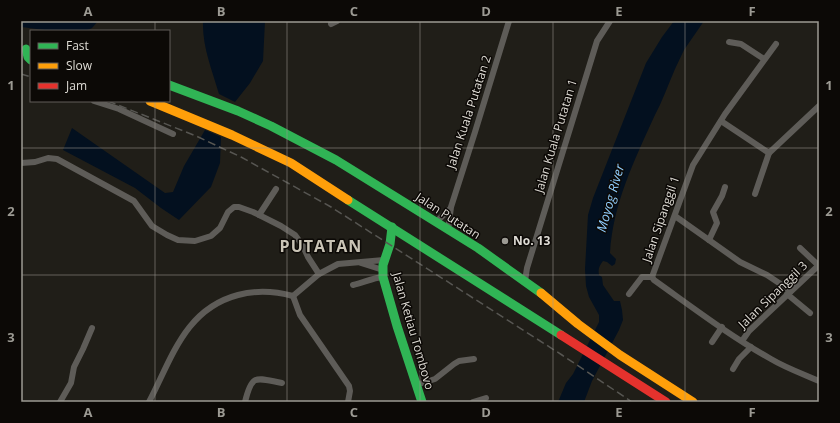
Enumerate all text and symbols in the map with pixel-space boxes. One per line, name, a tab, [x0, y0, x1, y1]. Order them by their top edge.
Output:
text: A	[84, 2, 93, 20]
text: B	[217, 2, 226, 20]
text: C	[350, 2, 358, 20]
text: D	[481, 2, 491, 20]
text: E	[615, 2, 623, 20]
text: F	[748, 2, 756, 20]
legend	[30, 30, 170, 102]
text: Fast	[66, 37, 89, 54]
street label: Jalan Kuala Putatan 2	[442, 53, 495, 172]
text: Slow	[66, 57, 93, 74]
text: 1	[7, 76, 15, 94]
text: 1	[825, 76, 833, 94]
text: Jam	[65, 77, 87, 94]
street label: Jalan Kuala Putatan 1	[530, 77, 581, 196]
water label: Moyog River	[592, 161, 629, 234]
street label: Jalan Sipanggil 1	[637, 173, 683, 265]
street label: Jalan Putatan	[412, 188, 484, 243]
text: 2	[7, 202, 15, 220]
text: 2	[825, 202, 833, 220]
place label: No. 13	[513, 232, 551, 249]
district label: PUTATAN	[280, 235, 362, 257]
marker: No. 13	[500, 236, 510, 246]
street label: Jalan Sipanggil 3	[734, 257, 811, 333]
street label: Jalan Ketiau Tombovo	[388, 269, 438, 392]
text: 3	[7, 328, 15, 346]
text: 3	[825, 328, 833, 346]
text: A	[84, 403, 93, 421]
text: B	[217, 403, 226, 421]
text: C	[350, 403, 358, 421]
text: D	[481, 403, 491, 421]
text: E	[615, 403, 623, 421]
text: F	[748, 403, 756, 421]

